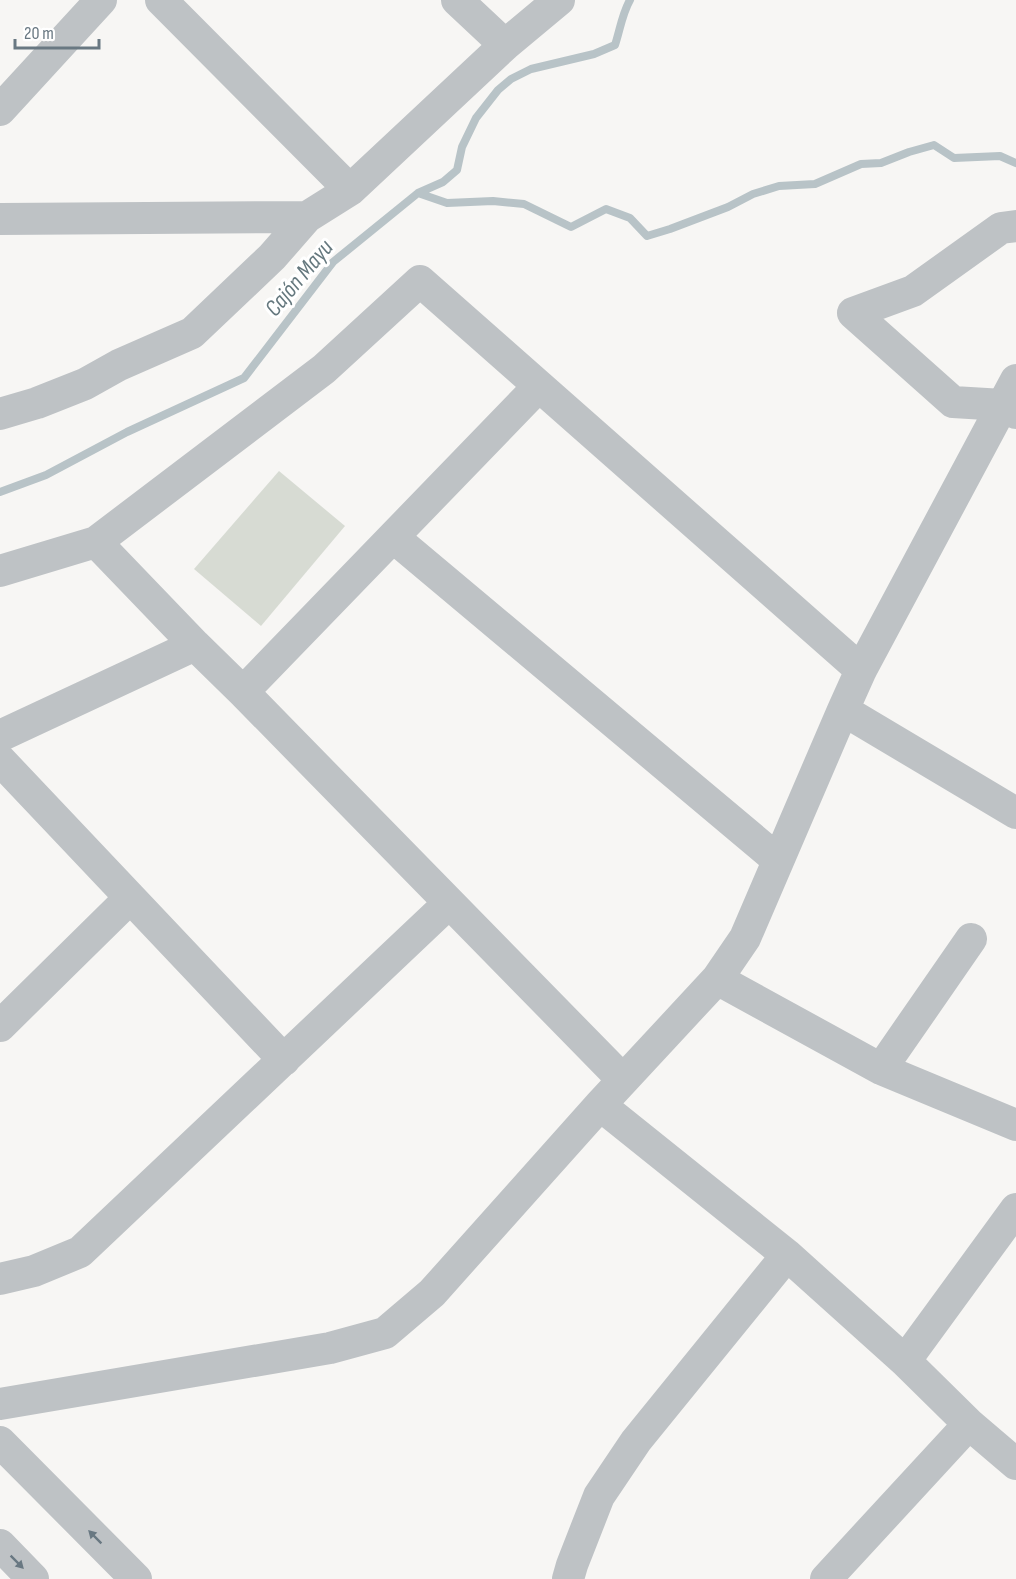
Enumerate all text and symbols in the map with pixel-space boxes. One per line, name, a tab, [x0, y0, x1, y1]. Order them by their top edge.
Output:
scale bar	[15, 12, 99, 50]
text: 20 m	[24, 23, 54, 44]
water label: Cajón Mayu	[259, 234, 340, 322]
one-way arrow	[88, 1530, 102, 1545]
one-way arrow	[9, 1555, 24, 1569]

